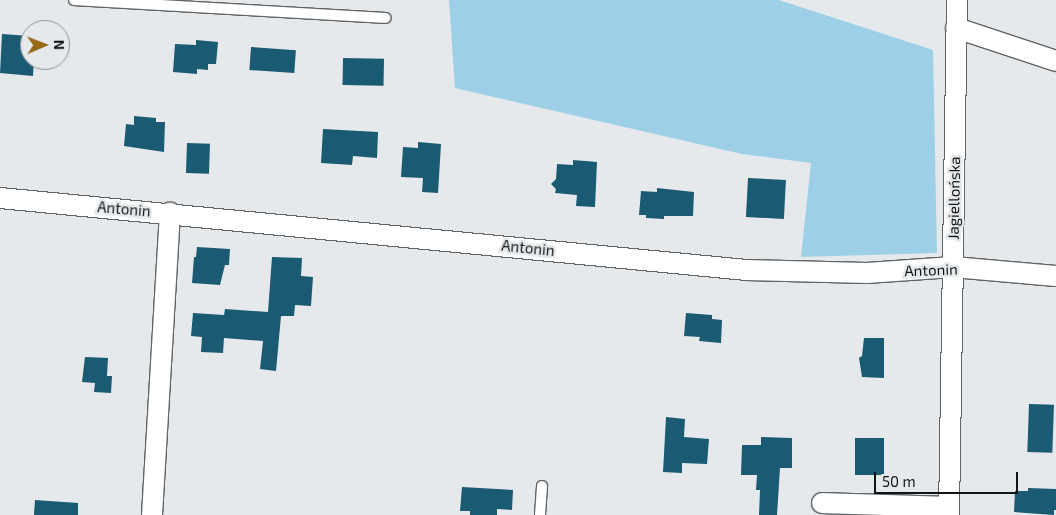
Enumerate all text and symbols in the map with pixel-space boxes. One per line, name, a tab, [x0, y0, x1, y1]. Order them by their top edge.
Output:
north arrow	[20, 20, 70, 70]
text: N	[51, 40, 68, 50]
street label: Jagiellońska	[944, 156, 964, 240]
street label: Antonin	[97, 198, 151, 220]
street label: Antonin	[500, 236, 556, 260]
street label: Antonin	[904, 260, 958, 280]
scale bar	[876, 462, 1020, 494]
text: 50 m	[882, 472, 916, 490]

